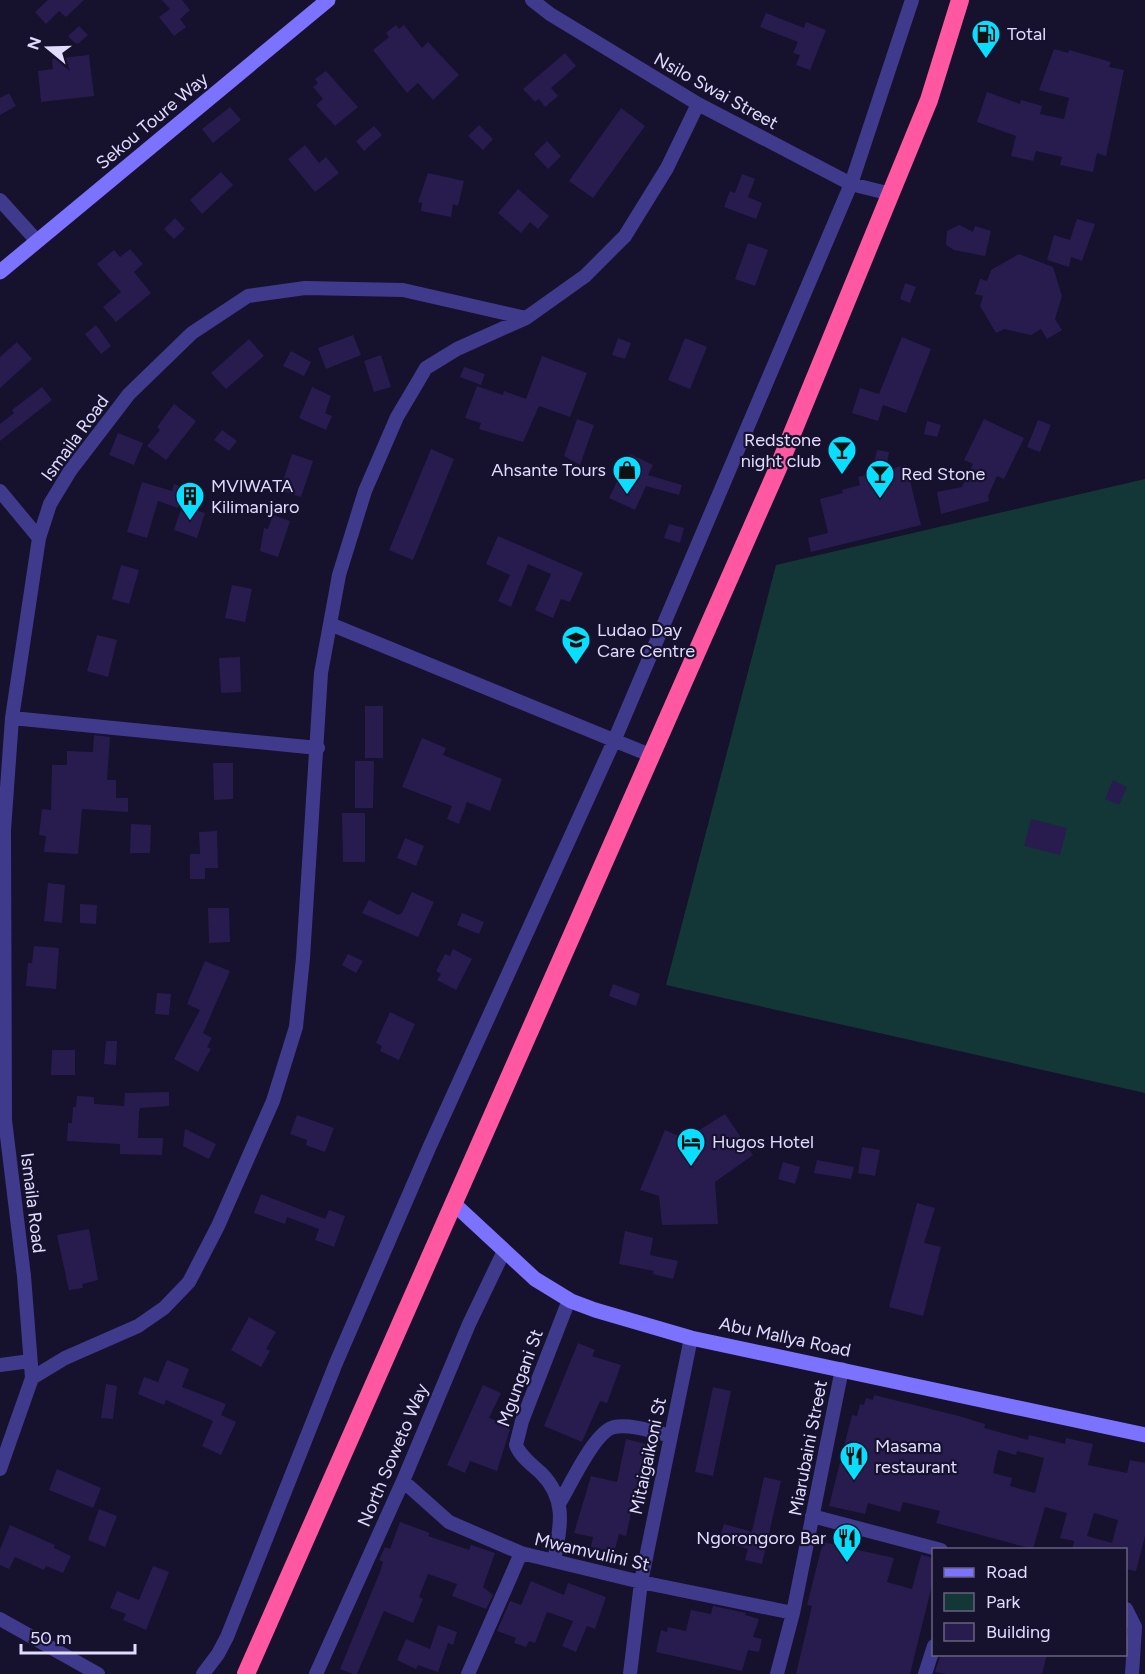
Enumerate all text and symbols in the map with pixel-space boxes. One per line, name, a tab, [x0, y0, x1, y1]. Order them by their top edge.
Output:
north arrow	[18, 18, 78, 78]
fuel station icon: Total	[970, 18, 1002, 60]
place label: Total	[1007, 23, 1046, 45]
text: N	[23, 34, 45, 52]
street label: Nsilo Swai Street	[650, 48, 782, 134]
street label: Sekou Toure Way	[92, 68, 213, 174]
street label: Ismaila Road	[36, 391, 114, 485]
place label: Redstone night club	[741, 429, 821, 472]
bar icon: Redstone night club	[826, 434, 858, 476]
shop icon: Ahsante Tours	[611, 454, 643, 496]
bar icon: Red Stone	[864, 458, 896, 500]
place label: Ahsante Tours	[491, 459, 606, 481]
place label: Red Stone	[901, 463, 985, 485]
place label: MVIWATA Kilimanjaro	[211, 475, 299, 518]
building icon: MVIWATA Kilimanjaro	[174, 480, 206, 522]
place label: Ludao Day Care Centre	[597, 619, 695, 662]
school or university icon: Ludao Day Care Centre	[560, 624, 592, 666]
hotel icon: Hugos Hotel	[675, 1126, 707, 1168]
place label: Hugos Hotel	[712, 1131, 814, 1153]
street label: Ismaila Road	[16, 1152, 50, 1254]
street label: Abu Mallya Road	[717, 1312, 853, 1362]
street label: Mgungani St	[492, 1326, 548, 1430]
street label: Miarubaini Street	[784, 1378, 832, 1518]
street label: North Soweto Way	[353, 1380, 433, 1530]
street label: Mitaigaikoni St	[625, 1395, 671, 1516]
place label: Masama restaurant	[875, 1435, 958, 1478]
restaurant icon: Masama restaurant	[838, 1440, 870, 1482]
restaurant icon: Ngorongoro Bar	[831, 1522, 863, 1564]
place label: Ngorongoro Bar	[696, 1527, 826, 1549]
street label: Mwamvulini St	[532, 1528, 652, 1576]
legend	[932, 1548, 1127, 1656]
text: Road	[986, 1561, 1027, 1583]
text: Park	[986, 1591, 1021, 1613]
scale bar	[21, 1617, 135, 1655]
text: Building	[986, 1621, 1051, 1643]
text: 50 m	[30, 1627, 72, 1649]

